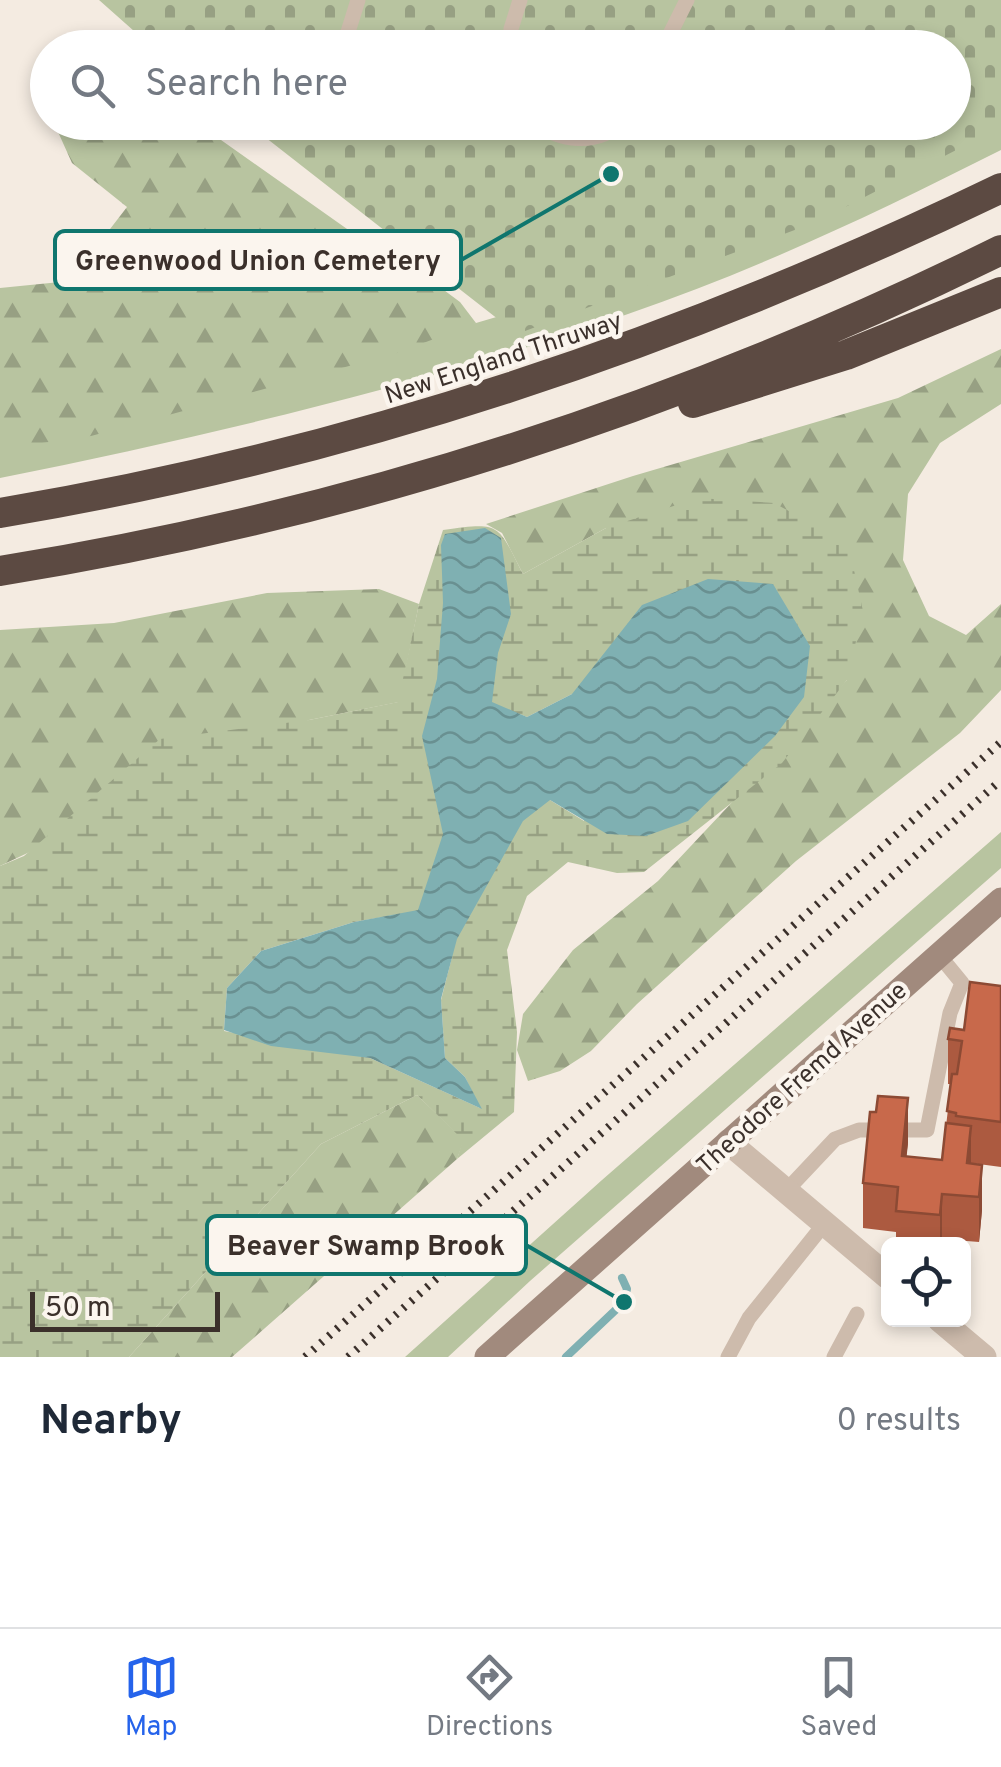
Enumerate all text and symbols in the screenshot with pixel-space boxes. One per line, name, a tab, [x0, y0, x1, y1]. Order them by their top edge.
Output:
search box	[30, 30, 971, 140]
icon: search	[65, 58, 120, 113]
text: Search here	[145, 61, 348, 110]
callout: Greenwood Union Cemetery	[55, 231, 461, 289]
text: Greenwood Union Cemetery	[75, 245, 441, 281]
street label: New England Thruway	[381, 306, 627, 413]
street label: Theodore Fremd Avenue	[691, 976, 915, 1182]
callout: Beaver Swamp Brook	[207, 1216, 526, 1274]
text: Beaver Swamp Brook	[227, 1230, 505, 1266]
map controls	[881, 1237, 971, 1327]
button: locate	[881, 1237, 971, 1327]
scale bar	[30, 1287, 220, 1332]
text: 50 m	[45, 1291, 111, 1327]
text: Nearby	[40, 1396, 182, 1449]
text: 0 results	[836, 1402, 961, 1442]
tab: Map	[124, 1650, 179, 1746]
tab: Directions	[426, 1650, 553, 1746]
tab: Saved	[800, 1650, 877, 1746]

